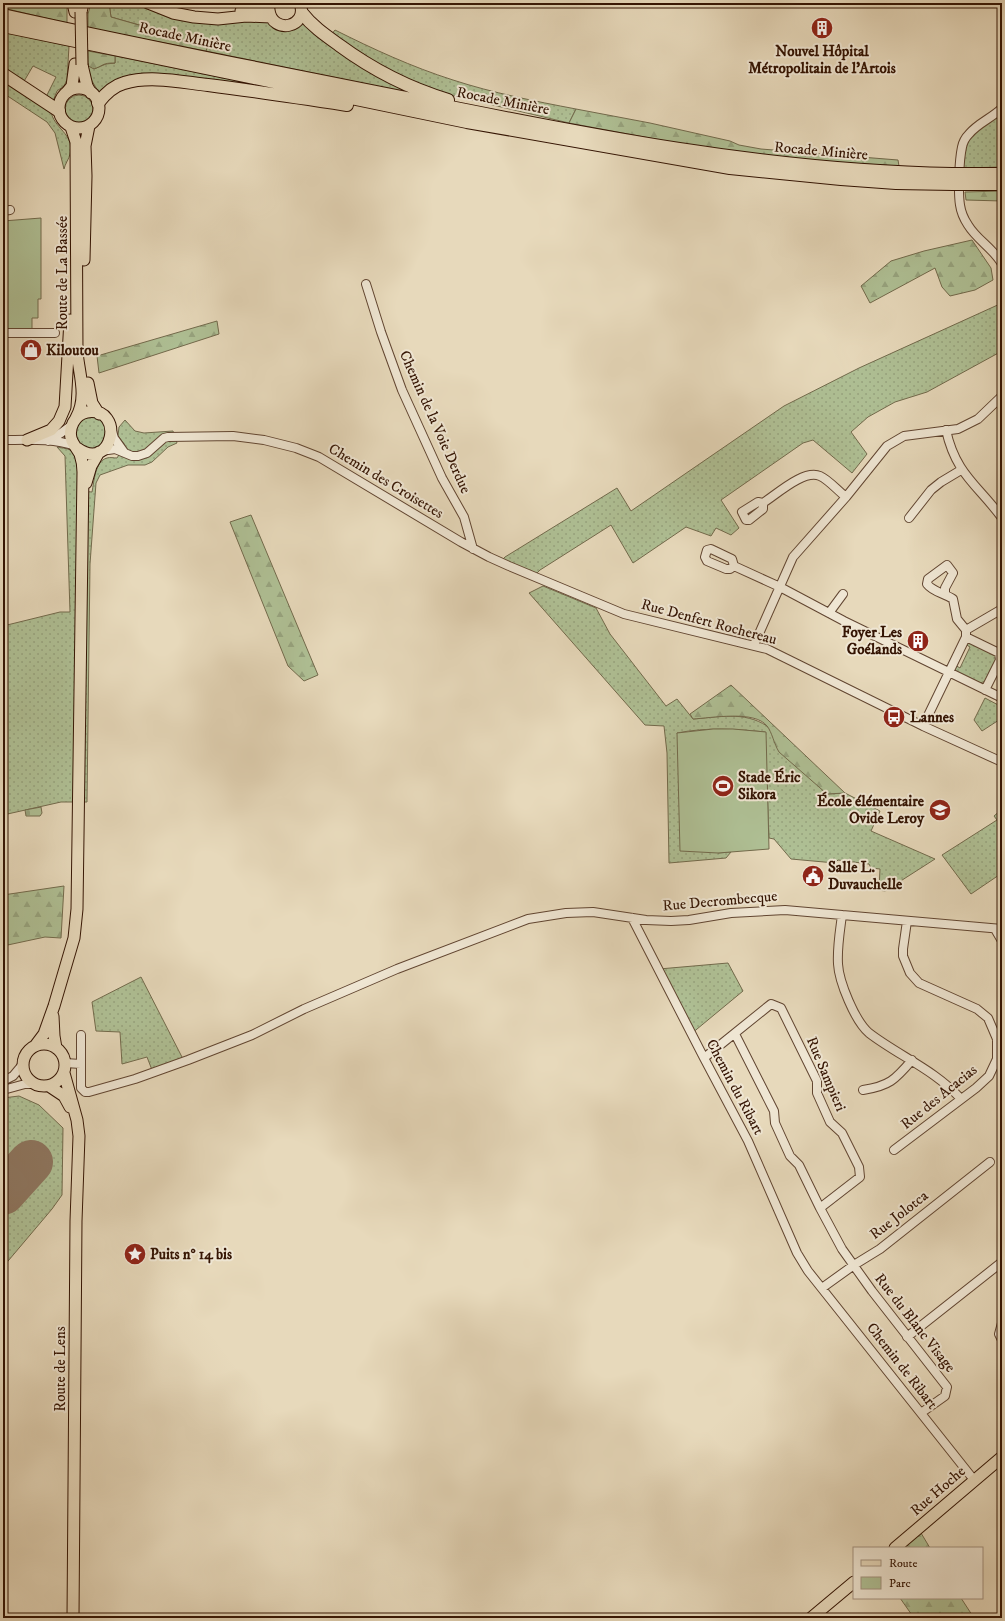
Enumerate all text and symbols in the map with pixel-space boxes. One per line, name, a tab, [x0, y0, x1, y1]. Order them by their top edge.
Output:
building icon: Nouvel Hôpital Métropolitain de l'Artois	[809, 15, 835, 41]
street label: Rocade Minière	[137, 18, 233, 56]
place label: Nouvel Hôpital Métropolitain de l'Artois	[748, 42, 896, 78]
street label: Rocade Minière	[455, 83, 551, 119]
street label: Rocade Minière	[773, 137, 869, 165]
street label: Route de La Bassée	[53, 216, 72, 330]
shop icon: Kiloutou	[18, 337, 44, 363]
place label: Kiloutou	[46, 341, 99, 360]
street label: Chemin de la Voie Derdue	[395, 348, 475, 496]
street label: Chemin des Croisettes	[325, 439, 447, 523]
street label: Rue Denfert Rochereau	[639, 595, 779, 649]
place label: Foyer Les Goélands	[842, 623, 902, 659]
building icon: Foyer Les Goélands	[905, 628, 931, 654]
bus stop icon: Lannes	[881, 704, 907, 730]
place label: Lannes	[910, 708, 954, 727]
place label: Stade Éric Sikora	[738, 767, 801, 804]
sports icon: Stade Éric Sikora	[710, 773, 736, 799]
place label: École élémentaire Ovide Leroy	[817, 791, 925, 828]
school or university icon: École élémentaire Ovide Leroy	[927, 797, 953, 823]
place label: Salle L. Duvauchelle	[828, 858, 903, 894]
public building icon: Salle L. Duvauchelle	[800, 863, 826, 889]
street label: Rue Decrombecque	[662, 887, 778, 915]
street label: Rue Sampieri	[802, 1034, 850, 1114]
street label: Chemin du Ribart	[702, 1036, 768, 1138]
street label: Rue des Acacias	[897, 1060, 981, 1134]
street label: Rue Jolotca	[866, 1186, 933, 1244]
place icon: Puits n° 14 bis	[122, 1241, 148, 1267]
place label: Puits n° 14 bis	[150, 1245, 232, 1264]
street label: Rue du Blanc Visage	[870, 1270, 960, 1376]
street label: Chemin de Ribart	[862, 1319, 942, 1413]
street label: Route de Lens	[51, 1326, 70, 1412]
street label: Rue Hoche	[907, 1462, 969, 1520]
legend	[853, 1547, 983, 1599]
text: Route	[889, 1556, 917, 1571]
text: Parc	[889, 1576, 911, 1591]

